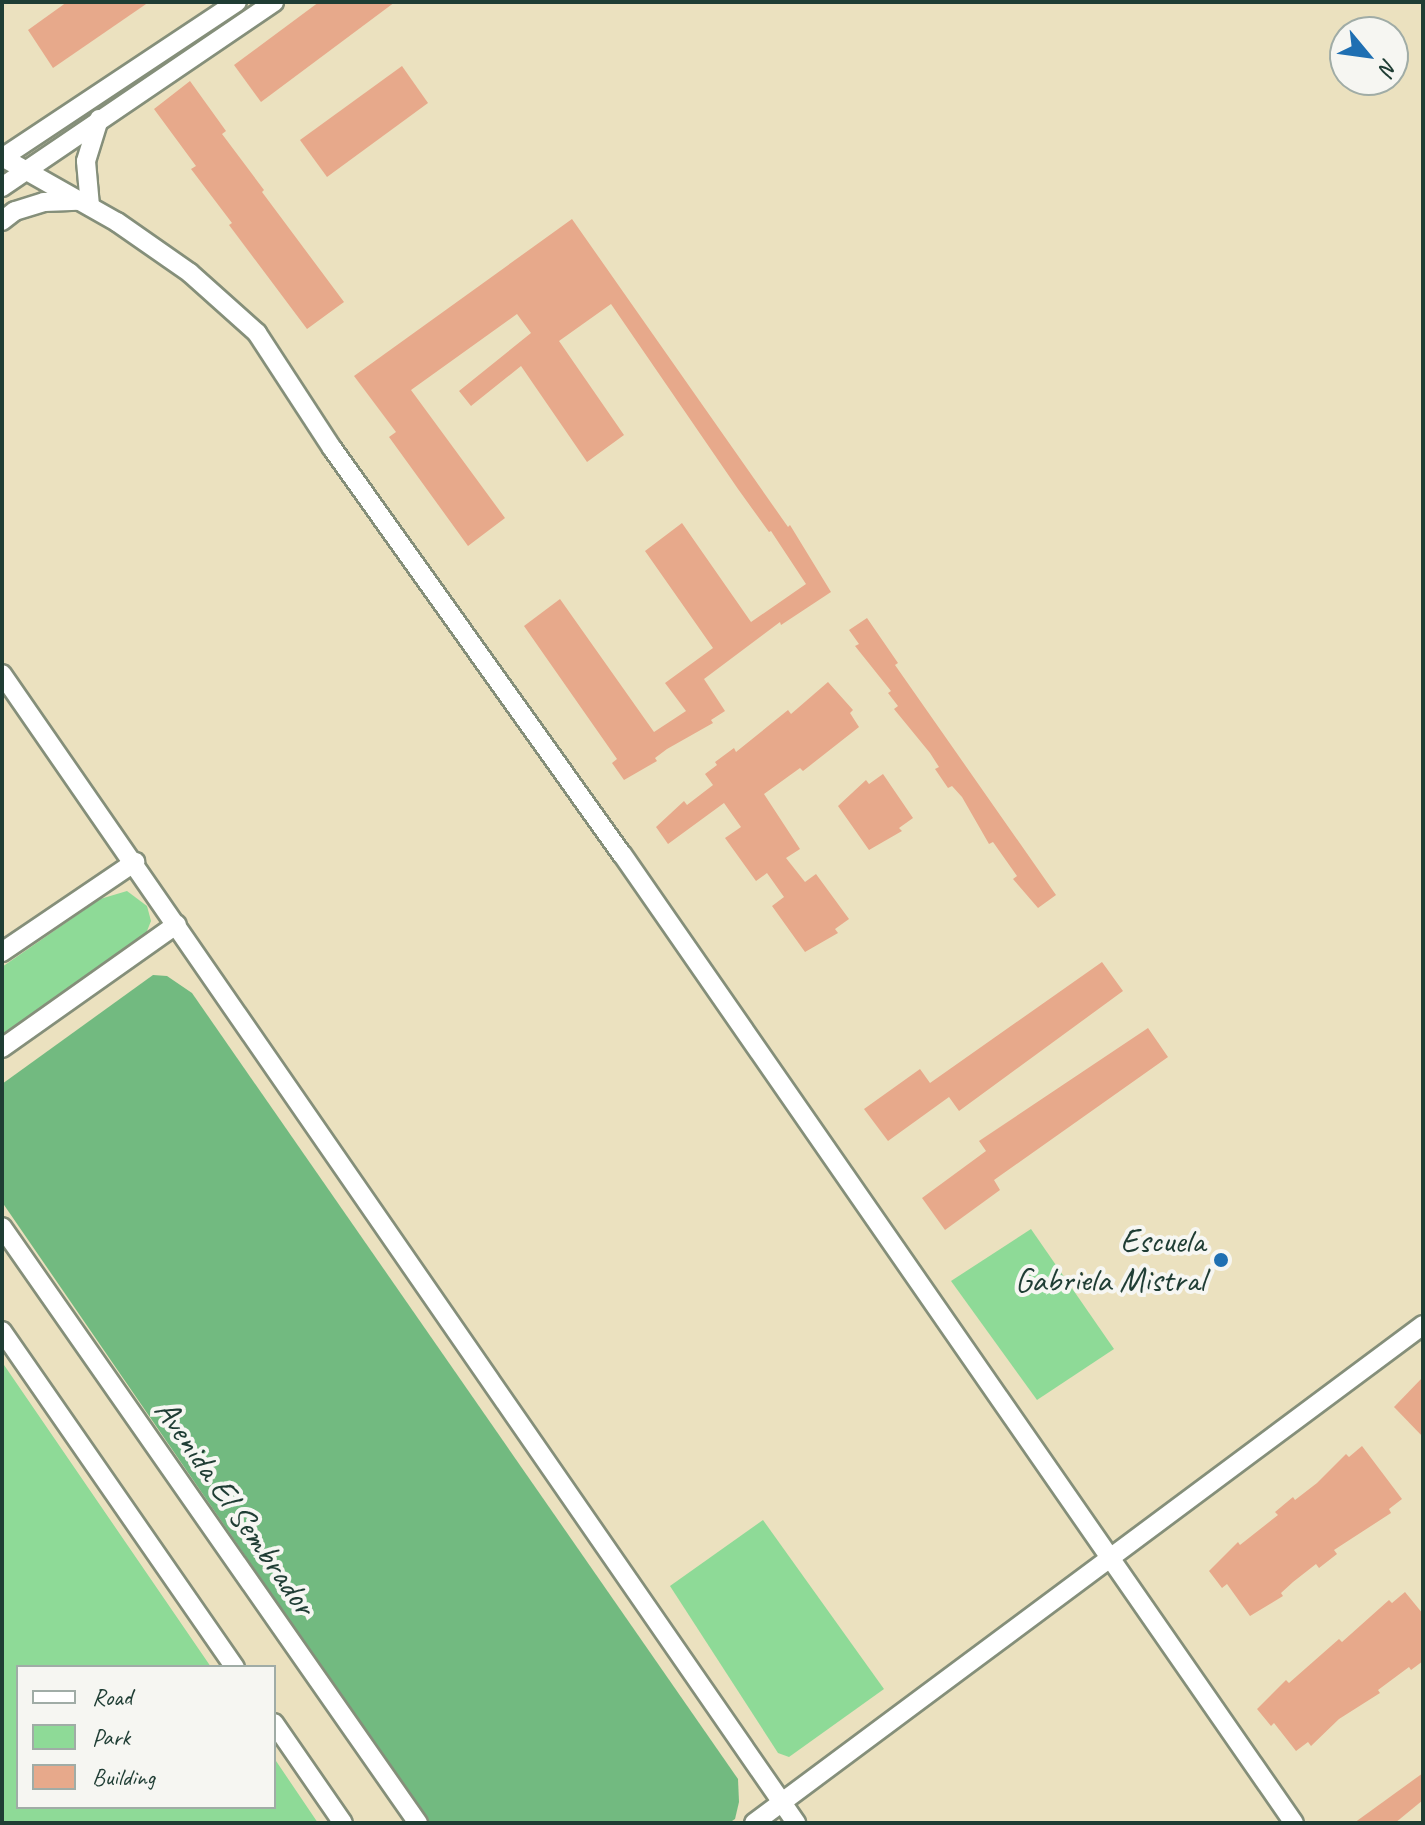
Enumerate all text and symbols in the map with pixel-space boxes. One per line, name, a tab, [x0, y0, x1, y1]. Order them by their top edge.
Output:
north arrow	[1329, 16, 1409, 96]
text: N	[1373, 54, 1404, 79]
place label: Escuela Gabriela Mistral	[1015, 1220, 1205, 1300]
marker: Escuela Gabriela Mistral	[1212, 1251, 1230, 1269]
street label: Avenida El Sembrador	[147, 1392, 325, 1622]
legend	[16, 1665, 276, 1809]
text: Road	[92, 1682, 132, 1712]
text: Park	[92, 1722, 130, 1752]
text: Building	[92, 1762, 155, 1792]

